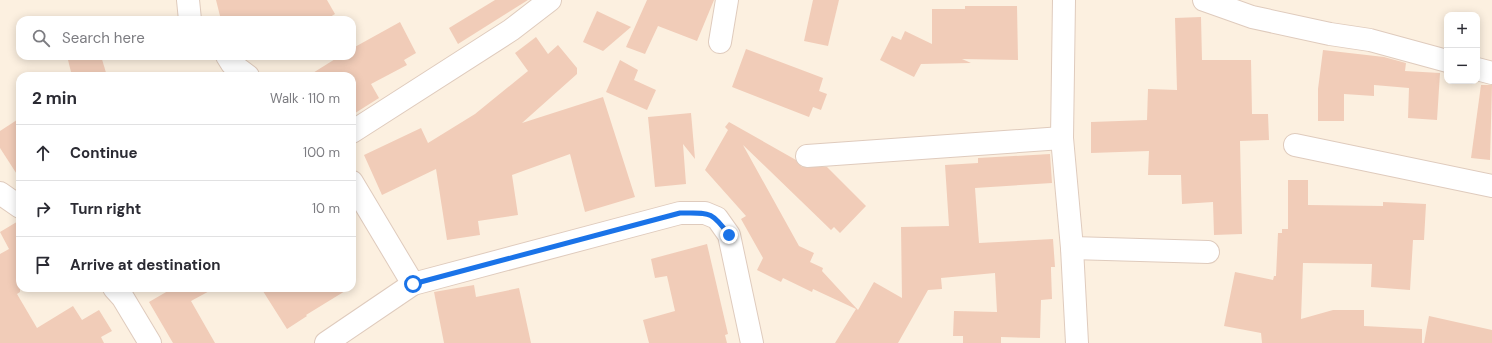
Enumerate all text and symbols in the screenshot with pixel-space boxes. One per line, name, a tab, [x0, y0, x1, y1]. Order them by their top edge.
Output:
map controls	[1444, 12, 1480, 84]
button: +	[1444, 12, 1480, 48]
search box	[16, 16, 356, 60]
icon: search	[30, 27, 52, 49]
text: Search here	[62, 28, 145, 48]
button: −	[1444, 48, 1480, 84]
text: 2 min	[32, 87, 77, 109]
text: Walk · 110 m	[270, 90, 340, 107]
icon: ahead	[32, 142, 54, 164]
text: Continue	[70, 143, 138, 163]
text: 100 m	[303, 144, 340, 161]
icon: right	[32, 198, 54, 220]
text: Turn right	[70, 199, 141, 219]
text: 10 m	[312, 200, 340, 217]
route end	[720, 226, 738, 244]
icon: arrive	[32, 254, 54, 276]
text: Arrive at destination	[70, 255, 221, 275]
route start	[404, 275, 422, 293]

